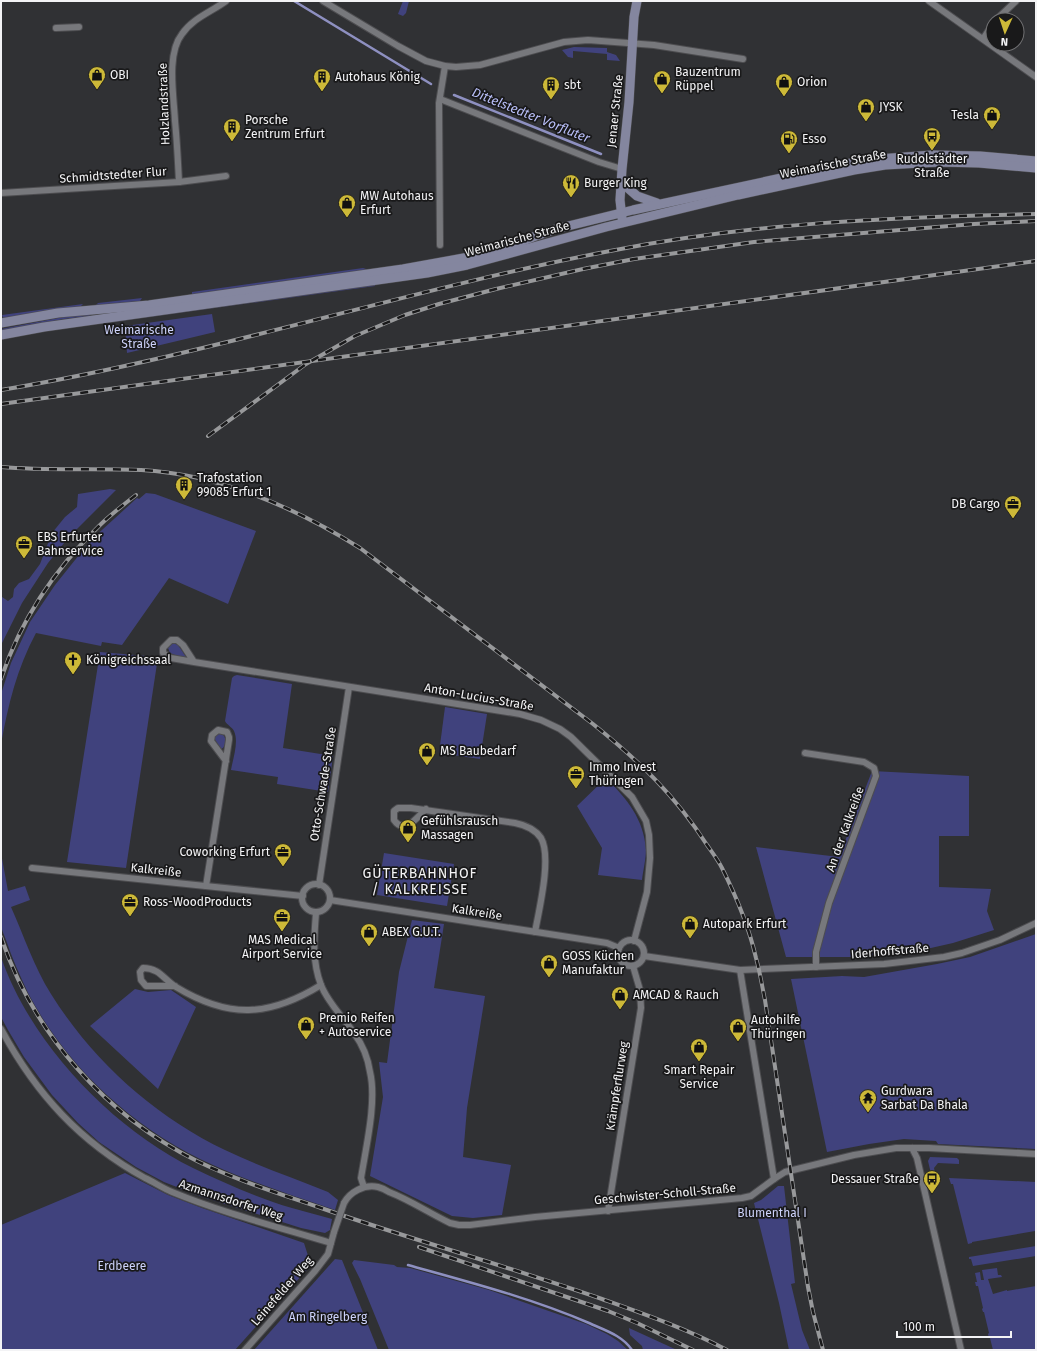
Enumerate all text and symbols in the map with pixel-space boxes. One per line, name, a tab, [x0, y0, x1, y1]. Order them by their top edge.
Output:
north arrow	[985, 12, 1025, 52]
text: N	[1001, 35, 1008, 48]
street label: Holzlandstraße	[156, 62, 172, 146]
shop icon: OBI	[87, 65, 107, 90]
place label: Bauzentrum Rüppel	[675, 65, 741, 93]
building icon: Autohaus König	[312, 67, 332, 92]
place label: OBI	[110, 68, 129, 82]
shop icon: Bauzentrum Rüppel	[652, 69, 672, 94]
place label: Autohaus König	[335, 70, 421, 84]
shop icon: Orion	[774, 72, 794, 97]
street label: Jenaer Straße	[604, 74, 626, 148]
building icon: sbt	[541, 75, 561, 100]
place label: Orion	[797, 75, 827, 89]
place label: sbt	[564, 78, 582, 92]
water label: Dittelstedter Vorfluter	[470, 84, 593, 146]
shop icon: JYSK	[856, 97, 876, 122]
place label: JYSK	[879, 100, 904, 114]
shop icon: Tesla	[982, 105, 1002, 130]
place label: Tesla	[951, 108, 979, 122]
place label: Porsche Zentrum Erfurt	[245, 113, 326, 141]
building icon: Porsche Zentrum Erfurt	[222, 117, 242, 142]
bus stop icon: Rudolstädter Straße	[922, 126, 942, 151]
fuel station icon: Esso	[779, 129, 799, 154]
place label: Esso	[802, 132, 826, 146]
street label: Weimarische Straße	[779, 147, 887, 181]
place label: Rudolstädter Straße	[897, 152, 968, 180]
street label: Schmidtstedter Flur	[59, 164, 167, 186]
restaurant icon: Burger King	[561, 173, 581, 198]
place label: Burger King	[584, 176, 648, 190]
place label: MW Autohaus Erfurt	[360, 189, 434, 217]
shop icon: MW Autohaus Erfurt	[337, 193, 357, 218]
street label: Weimarische Straße	[463, 218, 571, 260]
park label: Weimarische Straße	[104, 323, 174, 351]
place label: Trafostation 99085 Erfurt 1	[197, 471, 271, 499]
building icon: Trafostation 99085 Erfurt 1	[174, 475, 194, 500]
office icon: DB Cargo	[1003, 494, 1023, 519]
place label: DB Cargo	[951, 497, 1000, 511]
place label: EBS Erfurter Bahnservice	[37, 530, 103, 558]
office icon: EBS Erfurter Bahnservice	[14, 534, 34, 559]
church icon: Königreichssaal	[63, 650, 83, 675]
place label: Königreichssaal	[86, 653, 171, 667]
street label: Anton-Lucius-Straße	[423, 680, 535, 714]
street label: Otto-Schwade-Straße	[307, 726, 339, 842]
shop icon: MS Baubedarf	[417, 741, 437, 766]
place label: MS Baubedarf	[440, 744, 517, 758]
place label: Immo Invest Thüringen	[589, 760, 657, 788]
office icon: Immo Invest Thüringen	[566, 764, 586, 789]
street label: An der Kalkreiße	[823, 785, 867, 873]
place label: Gefühlsrausch Massagen	[421, 814, 498, 842]
shop icon: Gefühlsrausch Massagen	[398, 818, 418, 843]
office icon: Coworking Erfurt	[273, 842, 293, 867]
place label: Coworking Erfurt	[179, 845, 271, 859]
street label: Kalkreiße	[130, 860, 182, 880]
district label: GÜTERBAHNHOF / KALKREISSE	[363, 864, 477, 898]
office icon: Ross-WoodProducts	[120, 892, 140, 917]
place label: Ross-WoodProducts	[143, 895, 252, 909]
street label: Kalkreiße	[451, 901, 503, 923]
office icon: MAS Medical Airport Service	[272, 907, 292, 932]
shop icon: Autopark Erfurt	[680, 914, 700, 939]
place label: Autopark Erfurt	[703, 917, 787, 931]
shop icon: ABEX G.U.T.	[359, 922, 379, 947]
place label: ABEX G.U.T.	[382, 925, 441, 939]
place label: MAS Medical Airport Service	[242, 933, 322, 961]
street label: Iderhoffstraße	[850, 941, 930, 961]
place label: GOSS Küchen Manufaktur	[562, 949, 634, 977]
shop icon: GOSS Küchen Manufaktur	[539, 953, 559, 978]
shop icon: AMCAD & Rauch	[610, 985, 630, 1010]
place label: AMCAD & Rauch	[633, 988, 719, 1002]
place label: Premio Reifen + Autoservice	[319, 1011, 395, 1039]
place label: Autohilfe Thüringen	[751, 1013, 806, 1041]
shop icon: Premio Reifen + Autoservice	[296, 1015, 316, 1040]
shop icon: Autohilfe Thüringen	[728, 1017, 748, 1042]
shop icon: Smart Repair Service	[689, 1037, 709, 1062]
street label: Krämpferflurweg	[603, 1040, 631, 1132]
place label: Smart Repair Service	[664, 1063, 735, 1091]
place label: Gurdwara Sarbat Da Bhala	[881, 1084, 968, 1112]
temple icon: Gurdwara Sarbat Da Bhala	[858, 1088, 878, 1113]
bus stop icon: Dessauer Straße	[922, 1169, 942, 1194]
place label: Dessauer Straße	[831, 1172, 919, 1186]
street label: Azmannsdorfer Weg	[177, 1177, 285, 1224]
street label: Geschwister-Scholl-Straße	[594, 1181, 736, 1207]
park label: Blumenthal I	[737, 1206, 807, 1220]
street label: Leinefelder Weg	[248, 1253, 316, 1328]
park label: Erdbeere	[98, 1259, 146, 1273]
park label: Am Ringelberg	[289, 1310, 368, 1324]
scale bar	[897, 1313, 1011, 1339]
text: 100 m	[903, 1320, 935, 1334]

